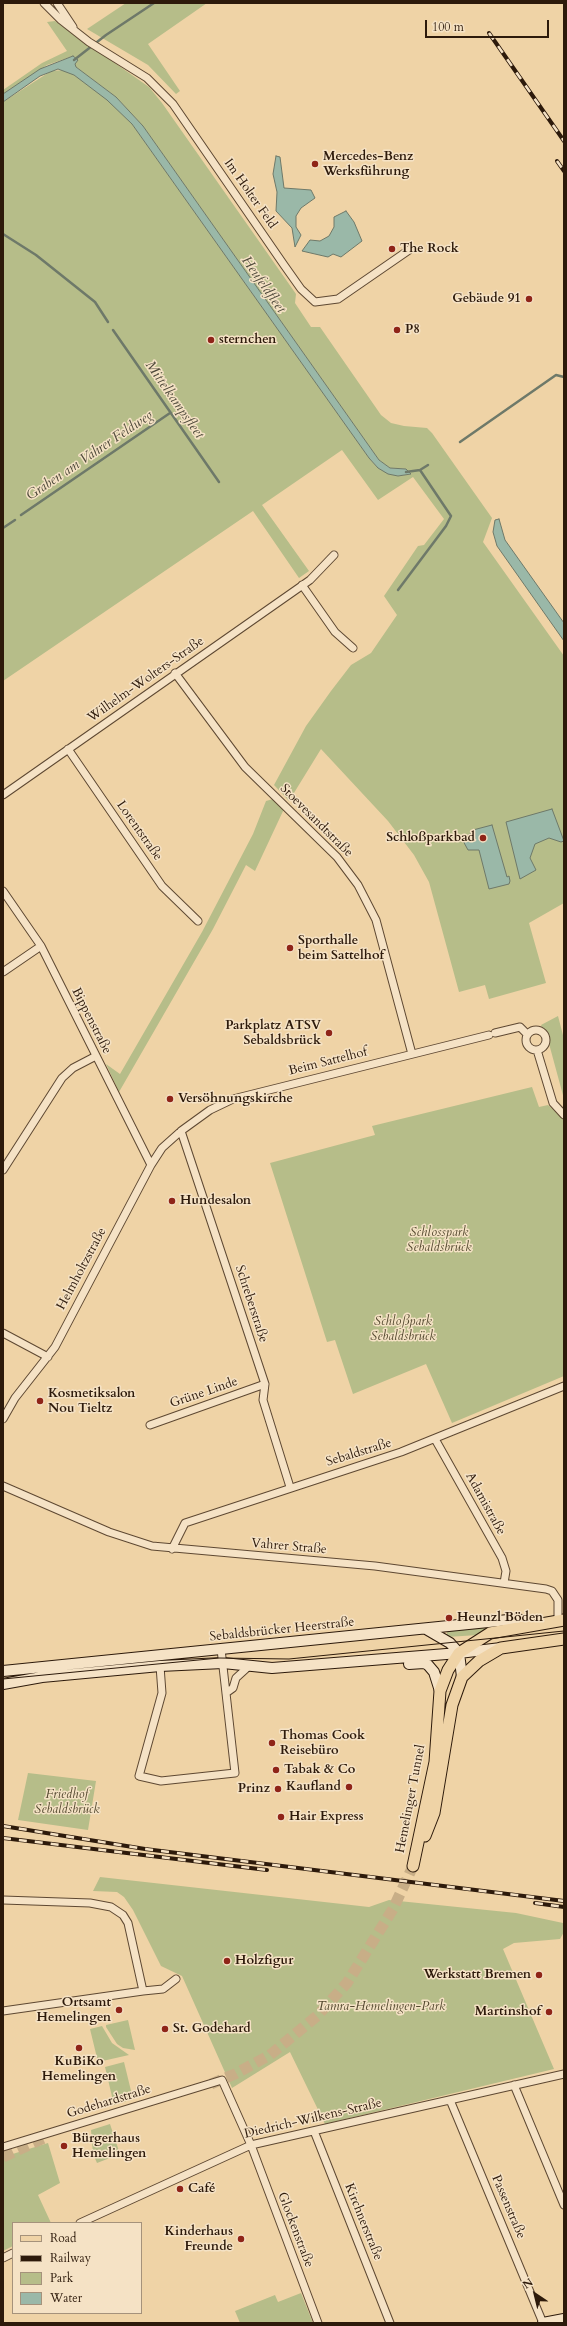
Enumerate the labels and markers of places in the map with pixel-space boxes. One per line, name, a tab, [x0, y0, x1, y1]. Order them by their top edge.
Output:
place label: Mercedes-Benz Werksführung	[323, 149, 413, 180]
marker: Mercedes-Benz Werksführung	[310, 159, 320, 169]
place label: The Rock	[400, 241, 459, 257]
marker: The Rock	[387, 244, 397, 254]
place label: Gebäude 91	[452, 291, 521, 307]
marker: Gebäude 91	[524, 294, 534, 304]
place label: P8	[405, 322, 420, 338]
marker: P8	[392, 325, 402, 335]
place label: sternchen	[219, 332, 276, 348]
marker: sternchen	[206, 335, 216, 345]
place label: Schloßparkbad	[386, 830, 475, 846]
marker: Schloßparkbad	[478, 833, 488, 843]
place label: Sporthalle beim Sattelhof	[298, 933, 384, 964]
marker: Sporthalle beim Sattelhof	[285, 943, 295, 953]
place label: Parkplatz ATSV Sebaldsbrück	[225, 1018, 321, 1049]
marker: Parkplatz ATSV Sebaldsbrück	[324, 1028, 334, 1038]
place label: Versöhnungskirche	[178, 1091, 293, 1107]
marker: Versöhnungskirche	[165, 1094, 175, 1104]
place label: Hundesalon	[180, 1193, 251, 1209]
marker: Hundesalon	[167, 1196, 177, 1206]
place label: Kosmetiksalon Nou Tieltz	[48, 1386, 135, 1417]
marker: Kosmetiksalon Nou Tieltz	[35, 1396, 45, 1406]
place label: Heunzl Böden	[457, 1610, 543, 1626]
marker: Heunzl Böden	[444, 1613, 454, 1623]
place label: Thomas Cook Reisebüro	[280, 1728, 365, 1759]
marker: Thomas Cook Reisebüro	[267, 1738, 277, 1748]
place label: Tabak & Co	[284, 1762, 355, 1778]
marker: Tabak & Co	[271, 1765, 281, 1775]
place label: Kaufland	[286, 1779, 341, 1795]
place label: Prinz	[238, 1781, 270, 1797]
marker: Kaufland	[344, 1782, 354, 1792]
marker: Prinz	[273, 1784, 283, 1794]
place label: Hair Express	[289, 1809, 363, 1825]
marker: Hair Express	[276, 1812, 286, 1822]
place label: Holzfigur	[235, 1953, 293, 1969]
marker: Holzfigur	[222, 1956, 232, 1966]
place label: Werkstatt Bremen	[423, 1967, 531, 1983]
marker: Werkstatt Bremen	[534, 1970, 544, 1980]
place label: Ortsamt Hemelingen	[37, 1995, 111, 2026]
place label: Martinshof	[475, 2004, 541, 2020]
marker: Ortsamt Hemelingen	[114, 2005, 124, 2015]
marker: Martinshof	[544, 2007, 554, 2017]
place label: St. Godehard	[173, 2021, 251, 2037]
marker: St. Godehard	[160, 2024, 170, 2034]
marker: KuBiKo Hemelingen	[74, 2043, 84, 2053]
place label: KuBiKo Hemelingen	[42, 2054, 116, 2085]
place label: Bürgerhaus Hemelingen	[72, 2131, 146, 2162]
marker: Bürgerhaus Hemelingen	[59, 2141, 69, 2151]
place label: Café	[188, 2181, 215, 2197]
marker: Café	[175, 2184, 185, 2194]
place label: Kinderhaus Freunde	[164, 2224, 233, 2255]
marker: Kinderhaus Freunde	[236, 2234, 246, 2244]

